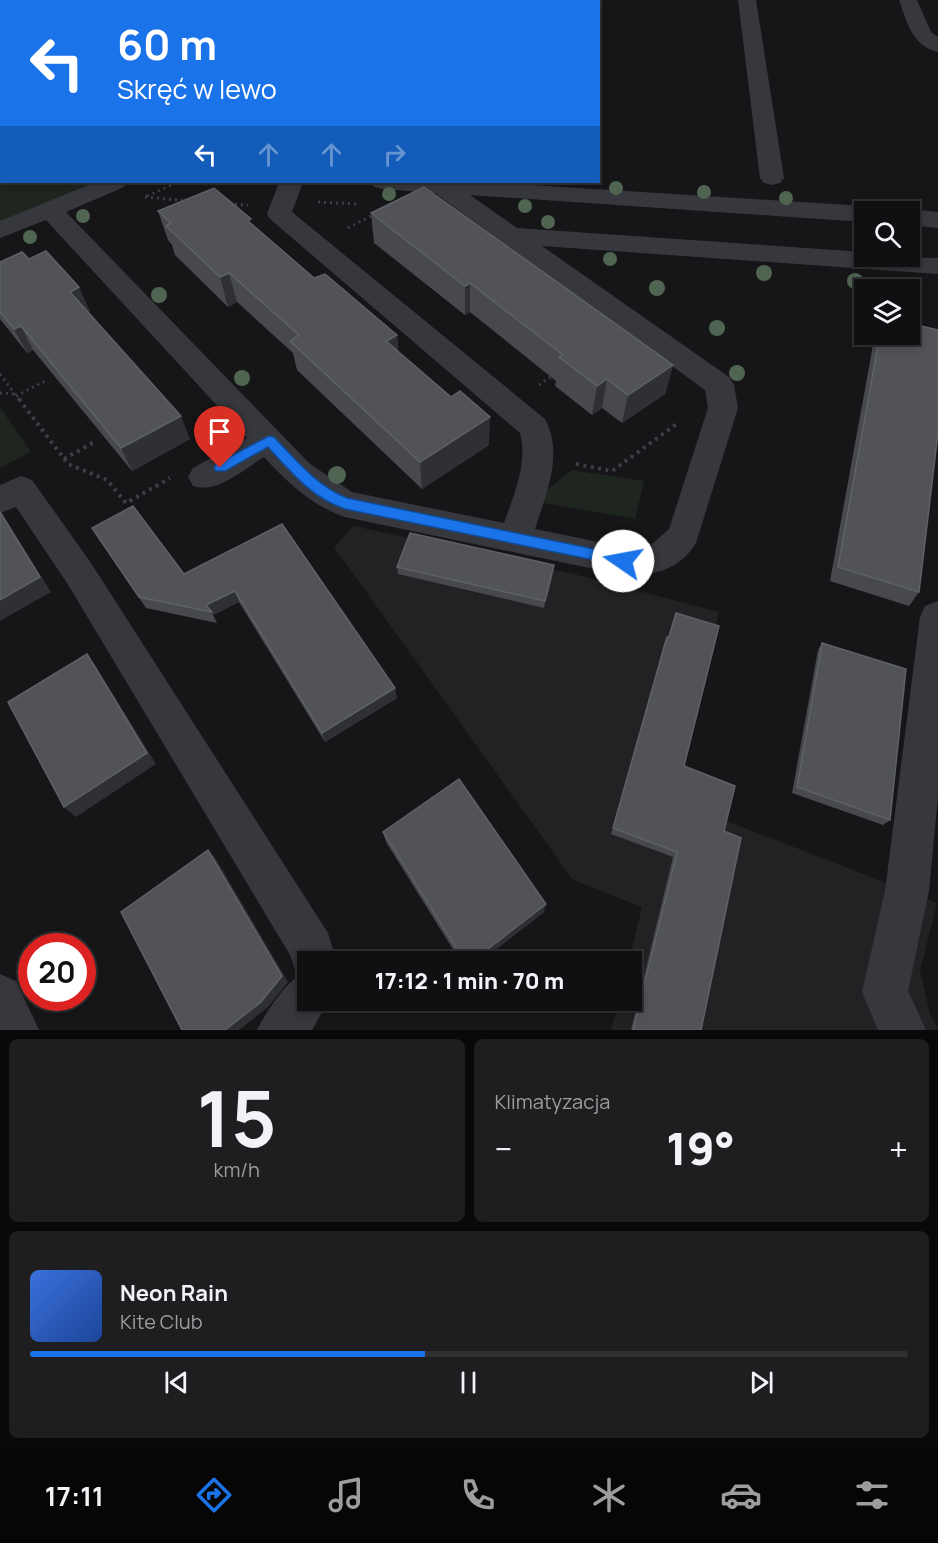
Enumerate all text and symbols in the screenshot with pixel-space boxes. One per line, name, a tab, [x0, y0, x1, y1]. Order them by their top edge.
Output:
text: 60 m	[117, 15, 217, 73]
icon: left	[18, 24, 96, 102]
text: Skręć w lewo	[117, 70, 277, 107]
icon: left	[189, 138, 222, 171]
icon: ahead	[252, 138, 285, 171]
icon: ahead	[315, 138, 348, 171]
icon: right	[378, 138, 411, 171]
map controls	[854, 201, 920, 345]
button: search	[854, 201, 920, 267]
button: layers	[854, 279, 920, 345]
pin	[194, 406, 245, 468]
icon: arrive	[203, 415, 236, 448]
position arrow	[591, 529, 655, 593]
speed limit sign: 20	[18, 933, 96, 1011]
text: 17:12 · 1 min · 70 m	[375, 966, 564, 996]
text: 15	[197, 1064, 277, 1170]
text: Klimatyzacja	[495, 1088, 610, 1115]
text: 19°	[666, 1117, 735, 1179]
text: −	[495, 1126, 512, 1171]
text: +	[889, 1126, 908, 1171]
text: km/h	[213, 1156, 260, 1183]
text: Neon Rain	[120, 1278, 228, 1308]
text: Kite Club	[120, 1308, 203, 1335]
icon: previous	[160, 1366, 193, 1399]
icon: pause	[452, 1366, 485, 1399]
icon: next	[745, 1366, 778, 1399]
icon: directions	[193, 1474, 235, 1516]
icon: music	[325, 1474, 367, 1516]
icon: phone	[457, 1474, 499, 1516]
icon: climate	[588, 1474, 630, 1516]
icon: car	[720, 1474, 762, 1516]
icon: filters	[851, 1474, 893, 1516]
text: 17:11	[45, 1477, 104, 1514]

